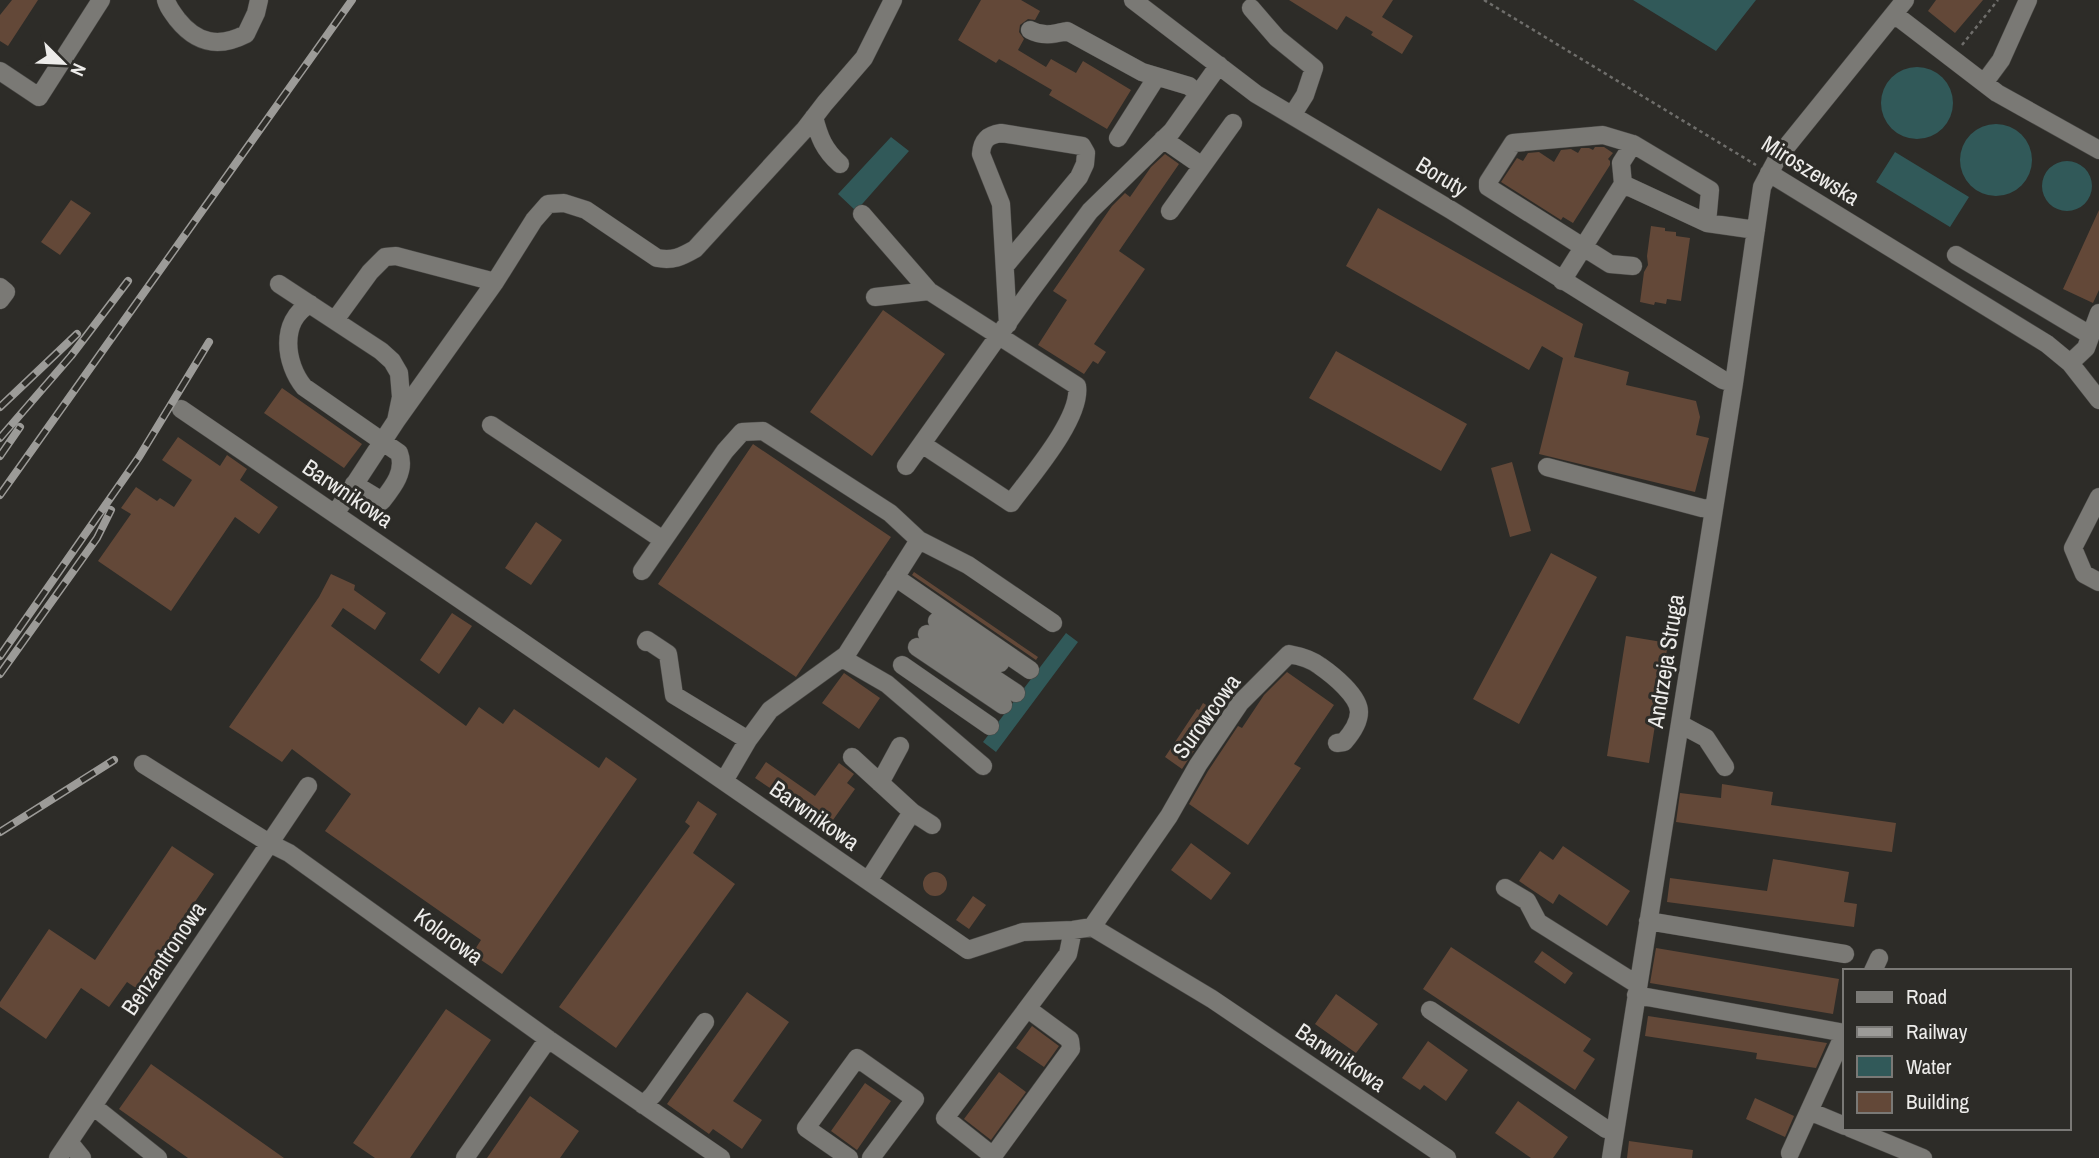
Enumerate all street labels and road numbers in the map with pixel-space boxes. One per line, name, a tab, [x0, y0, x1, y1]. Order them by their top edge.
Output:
street label: Miroszewska	[1756, 128, 1866, 213]
street label: Boruty	[1411, 149, 1474, 204]
street label: Barwnikowa	[297, 451, 400, 535]
street label: Andrzeja Struga	[1639, 591, 1691, 731]
street label: Surowcowa	[1165, 667, 1247, 765]
street label: Barwnikowa	[764, 773, 866, 857]
street label: Benzantronowa	[114, 895, 213, 1021]
street label: Kolorowa	[408, 900, 490, 972]
street label: Barwnikowa	[1290, 1015, 1393, 1099]

